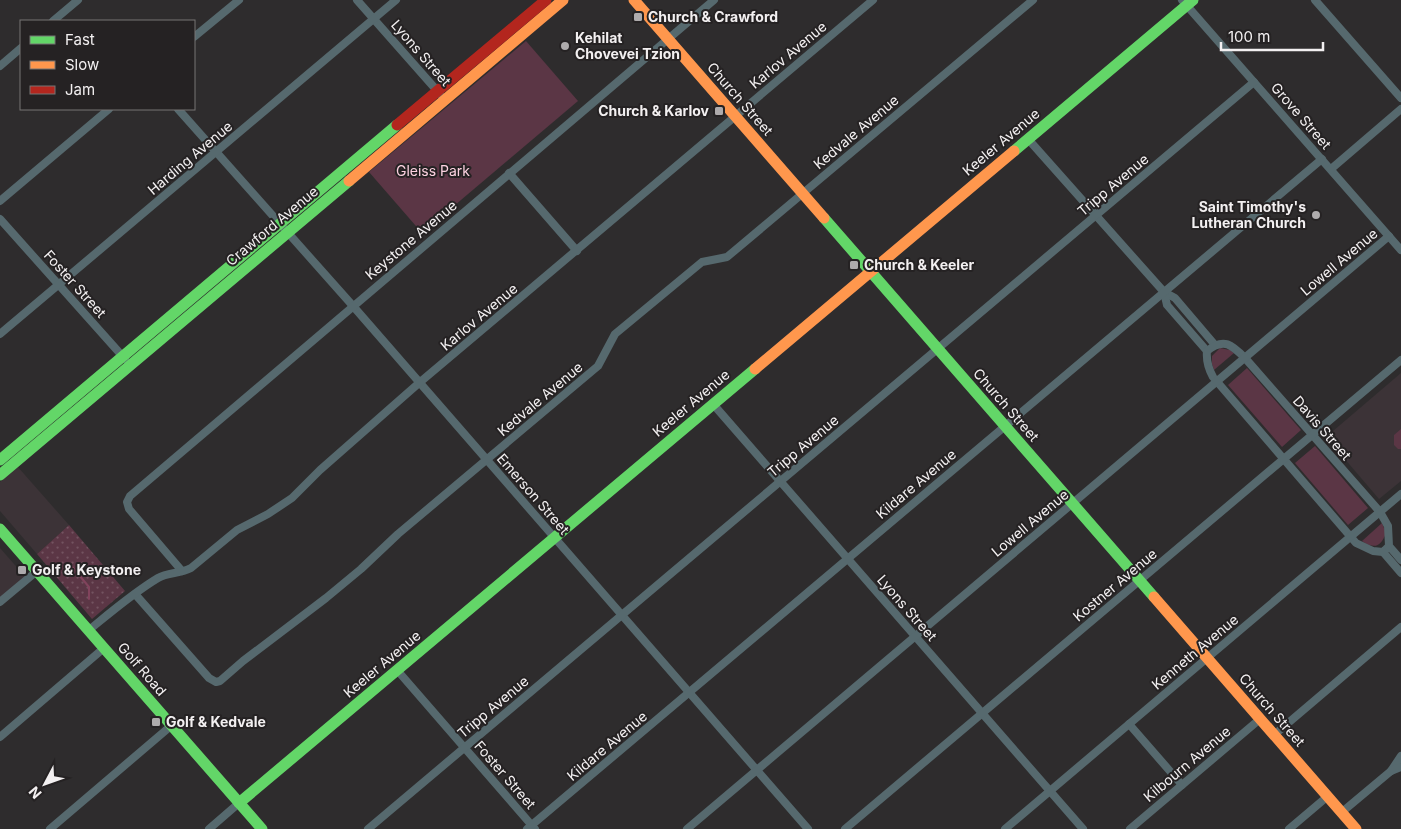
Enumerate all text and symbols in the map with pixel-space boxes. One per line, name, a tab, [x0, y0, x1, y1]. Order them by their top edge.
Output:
place label: Church & Crawford	[648, 8, 778, 25]
marker: Church & Crawford	[632, 11, 644, 23]
street label: Lyons Street	[388, 16, 455, 90]
street label: Karlov Avenue	[746, 17, 830, 92]
legend	[20, 20, 195, 110]
scale bar	[1221, 20, 1324, 52]
text: 100 m	[1228, 27, 1270, 46]
place label: Kehilat Chovevei Tzion	[575, 29, 680, 62]
text: Fast	[65, 30, 95, 49]
marker: Kehilat Chovevei Tzion	[559, 40, 571, 52]
text: Slow	[65, 55, 99, 74]
street label: Church Street	[704, 59, 777, 139]
street label: Grove Street	[1268, 79, 1335, 153]
text: Jam	[65, 80, 95, 99]
street label: Kedvale Avenue	[810, 91, 902, 172]
place label: Church & Karlov	[598, 102, 710, 119]
marker: Church & Karlov	[713, 105, 725, 117]
street label: Keeler Avenue	[959, 105, 1043, 179]
street label: Harding Avenue	[144, 117, 235, 198]
street label: Tripp Avenue	[1074, 150, 1152, 219]
park label: Gleiss Park	[396, 162, 470, 179]
street label: Crawford Avenue	[222, 182, 321, 269]
street label: Keystone Avenue	[361, 196, 460, 283]
place label: Saint Timothy's Lutheran Church	[1191, 198, 1306, 231]
marker: Saint Timothy's Lutheran Church	[1310, 209, 1322, 221]
street label: Lowell Avenue	[1297, 224, 1381, 299]
street label: Foster Street	[41, 246, 110, 321]
place label: Church & Keeler	[864, 256, 974, 273]
marker: Church & Keeler	[848, 259, 860, 271]
street label: Karlov Avenue	[437, 279, 521, 354]
street label: Kedvale Avenue	[494, 358, 586, 439]
street label: Church Street	[970, 365, 1043, 445]
street label: Keeler Avenue	[649, 366, 733, 440]
street label: Davis Street	[1290, 392, 1355, 464]
street label: Tripp Avenue	[764, 411, 842, 480]
street label: Kildare Avenue	[872, 445, 959, 522]
street label: Emerson Street	[494, 450, 573, 538]
street label: Lowell Avenue	[988, 485, 1072, 560]
street label: Kostner Avenue	[1069, 545, 1160, 625]
place label: Golf & Keystone	[32, 561, 141, 578]
marker: Golf & Keystone	[16, 564, 28, 576]
street label: Lyons Street	[874, 571, 941, 645]
street label: Kenneth Avenue	[1148, 610, 1241, 693]
street label: Keeler Avenue	[340, 627, 424, 701]
street label: Golf Road	[115, 639, 170, 699]
street label: Church Street	[1236, 670, 1309, 750]
street label: Tripp Avenue	[454, 672, 532, 741]
street label: Kildare Avenue	[563, 707, 650, 784]
place label: Golf & Kedvale	[166, 713, 266, 730]
marker: Golf & Kedvale	[150, 716, 162, 728]
street label: Kilbourn Avenue	[1140, 722, 1234, 805]
street label: Foster Street	[471, 737, 540, 813]
north arrow	[20, 759, 70, 809]
text: N	[25, 783, 45, 802]

